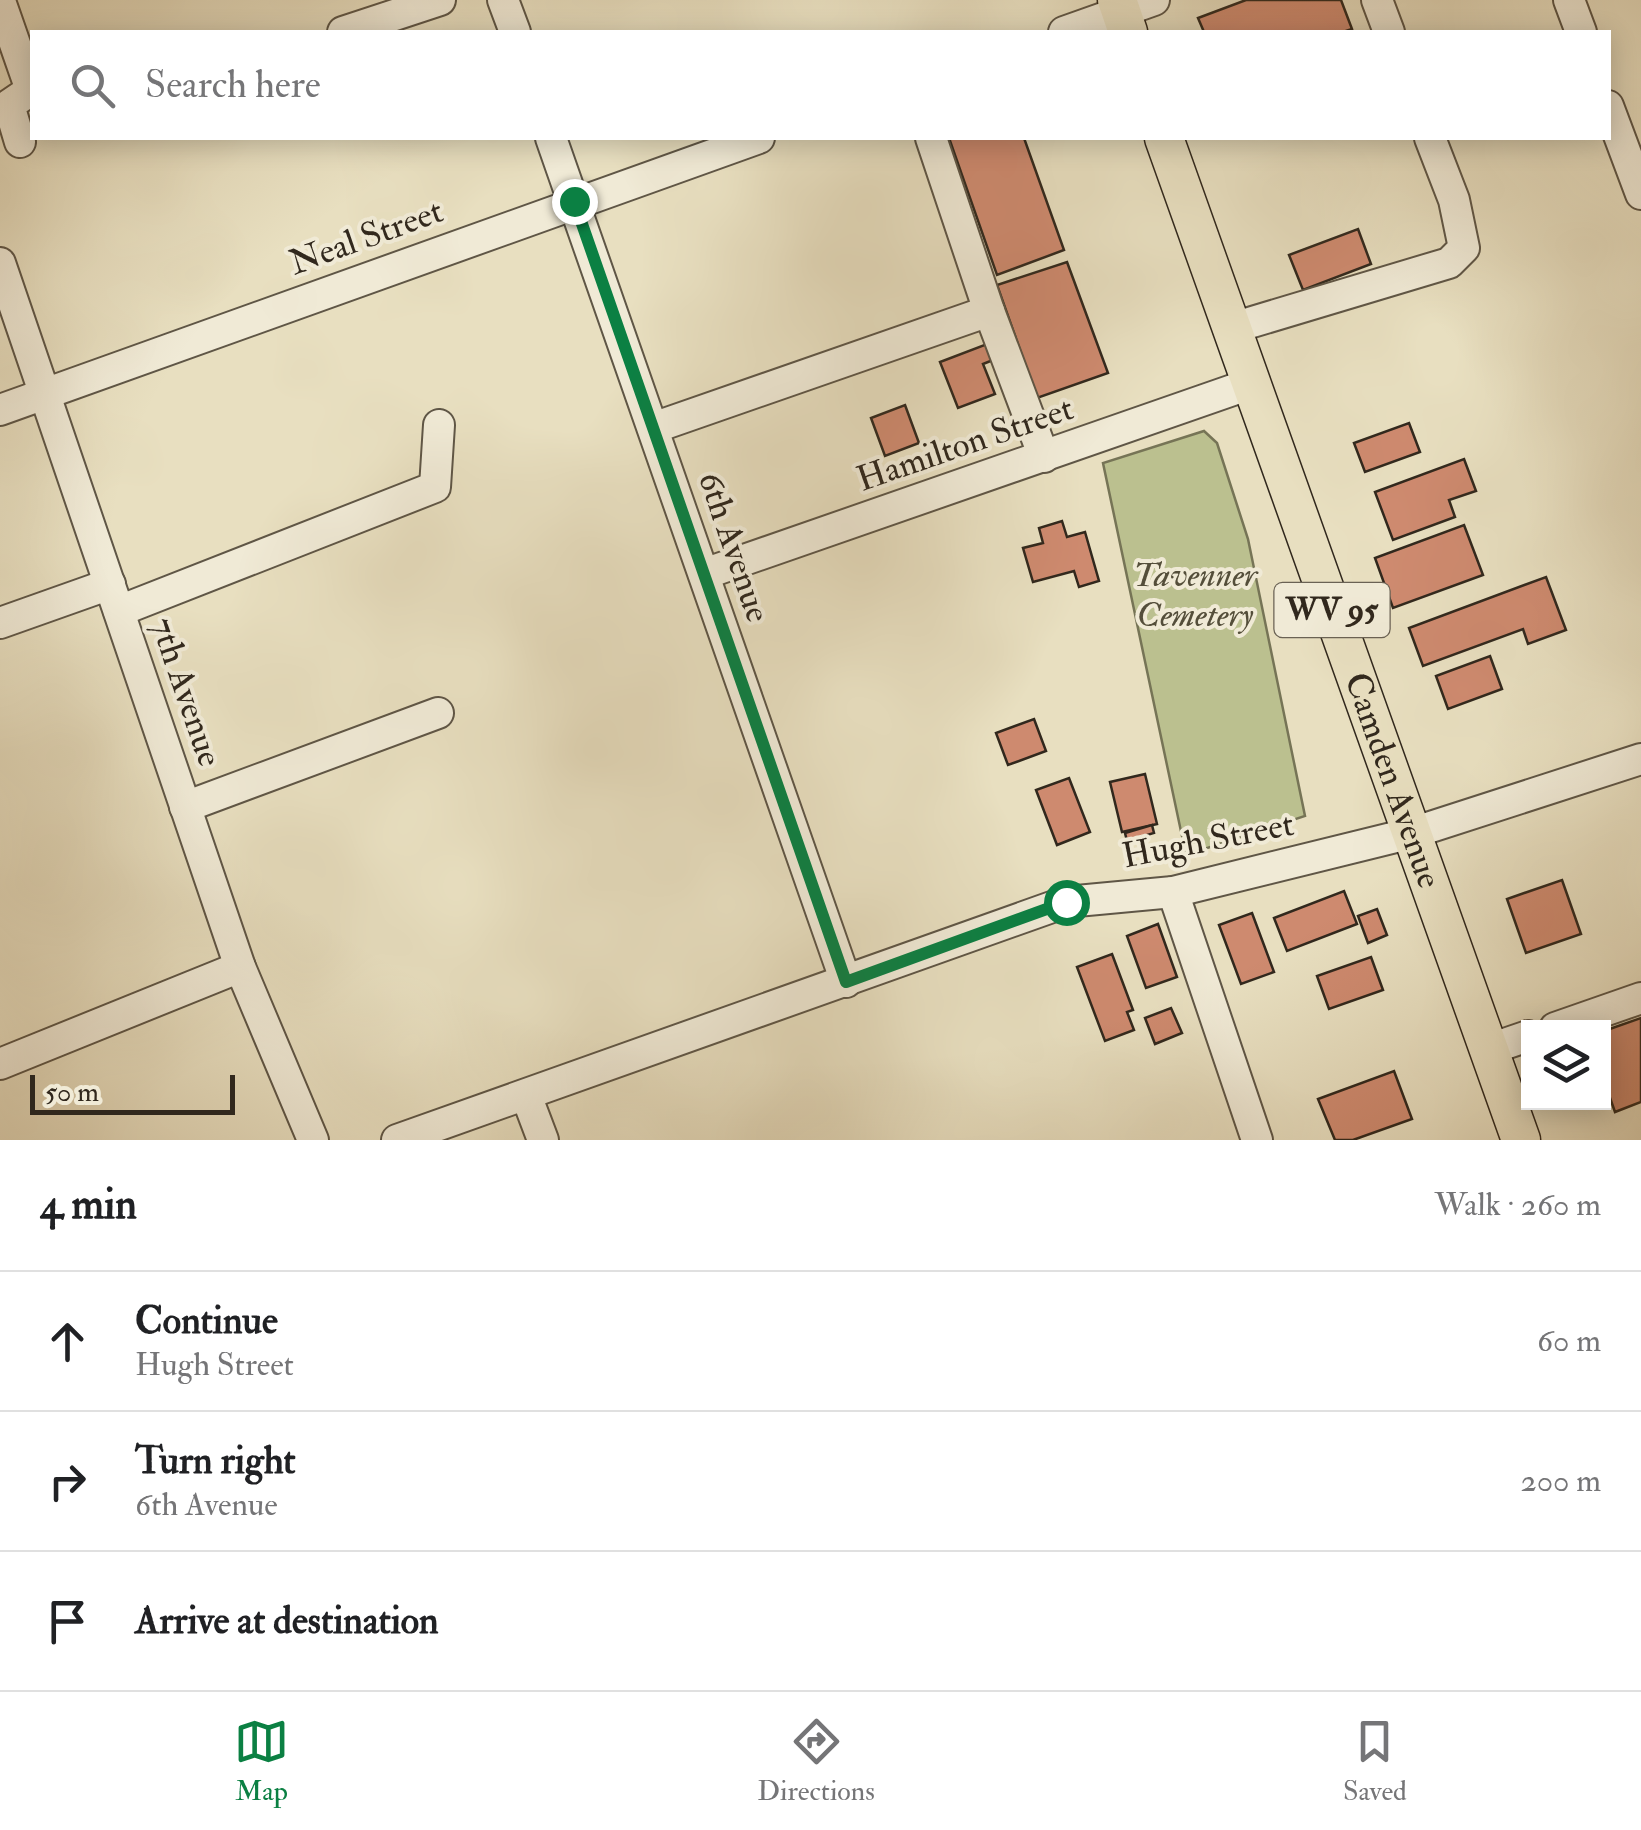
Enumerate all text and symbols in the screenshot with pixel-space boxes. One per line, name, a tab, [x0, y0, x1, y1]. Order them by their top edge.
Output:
search box	[30, 30, 1611, 140]
icon: search	[65, 58, 120, 113]
text: Search here	[145, 61, 321, 109]
route end	[552, 179, 598, 225]
street label: Neal Street	[283, 189, 449, 285]
street label: Hamilton Street	[851, 386, 1079, 502]
street label: 6th Avenue	[688, 466, 780, 628]
park label: Tavenner Cemetery	[1133, 553, 1259, 637]
road number: WV 95	[1274, 583, 1390, 637]
street label: 7th Avenue	[140, 612, 232, 772]
street label: Camden Avenue	[1334, 667, 1451, 894]
street label: Hugh Street	[1119, 802, 1297, 878]
route start	[1044, 880, 1090, 926]
map controls	[1521, 1020, 1611, 1110]
button: layers	[1521, 1020, 1611, 1110]
scale bar	[30, 1070, 235, 1114]
text: 50 m	[45, 1075, 99, 1110]
text: 4 min	[40, 1179, 137, 1231]
text: Walk · 260 m	[1435, 1185, 1601, 1225]
text: Continue	[135, 1297, 278, 1345]
icon: ahead	[40, 1314, 95, 1369]
text: 60 m	[1537, 1321, 1601, 1361]
text: Hugh Street	[135, 1345, 294, 1385]
text: Turn right	[135, 1437, 296, 1485]
icon: right	[40, 1454, 95, 1509]
text: 200 m	[1520, 1461, 1601, 1501]
text: 6th Avenue	[135, 1485, 278, 1525]
icon: arrive	[40, 1594, 95, 1649]
text: Arrive at destination	[135, 1597, 439, 1645]
tab: Map	[234, 1714, 289, 1809]
tab: Directions	[757, 1714, 875, 1809]
tab: Saved	[1343, 1714, 1407, 1809]

